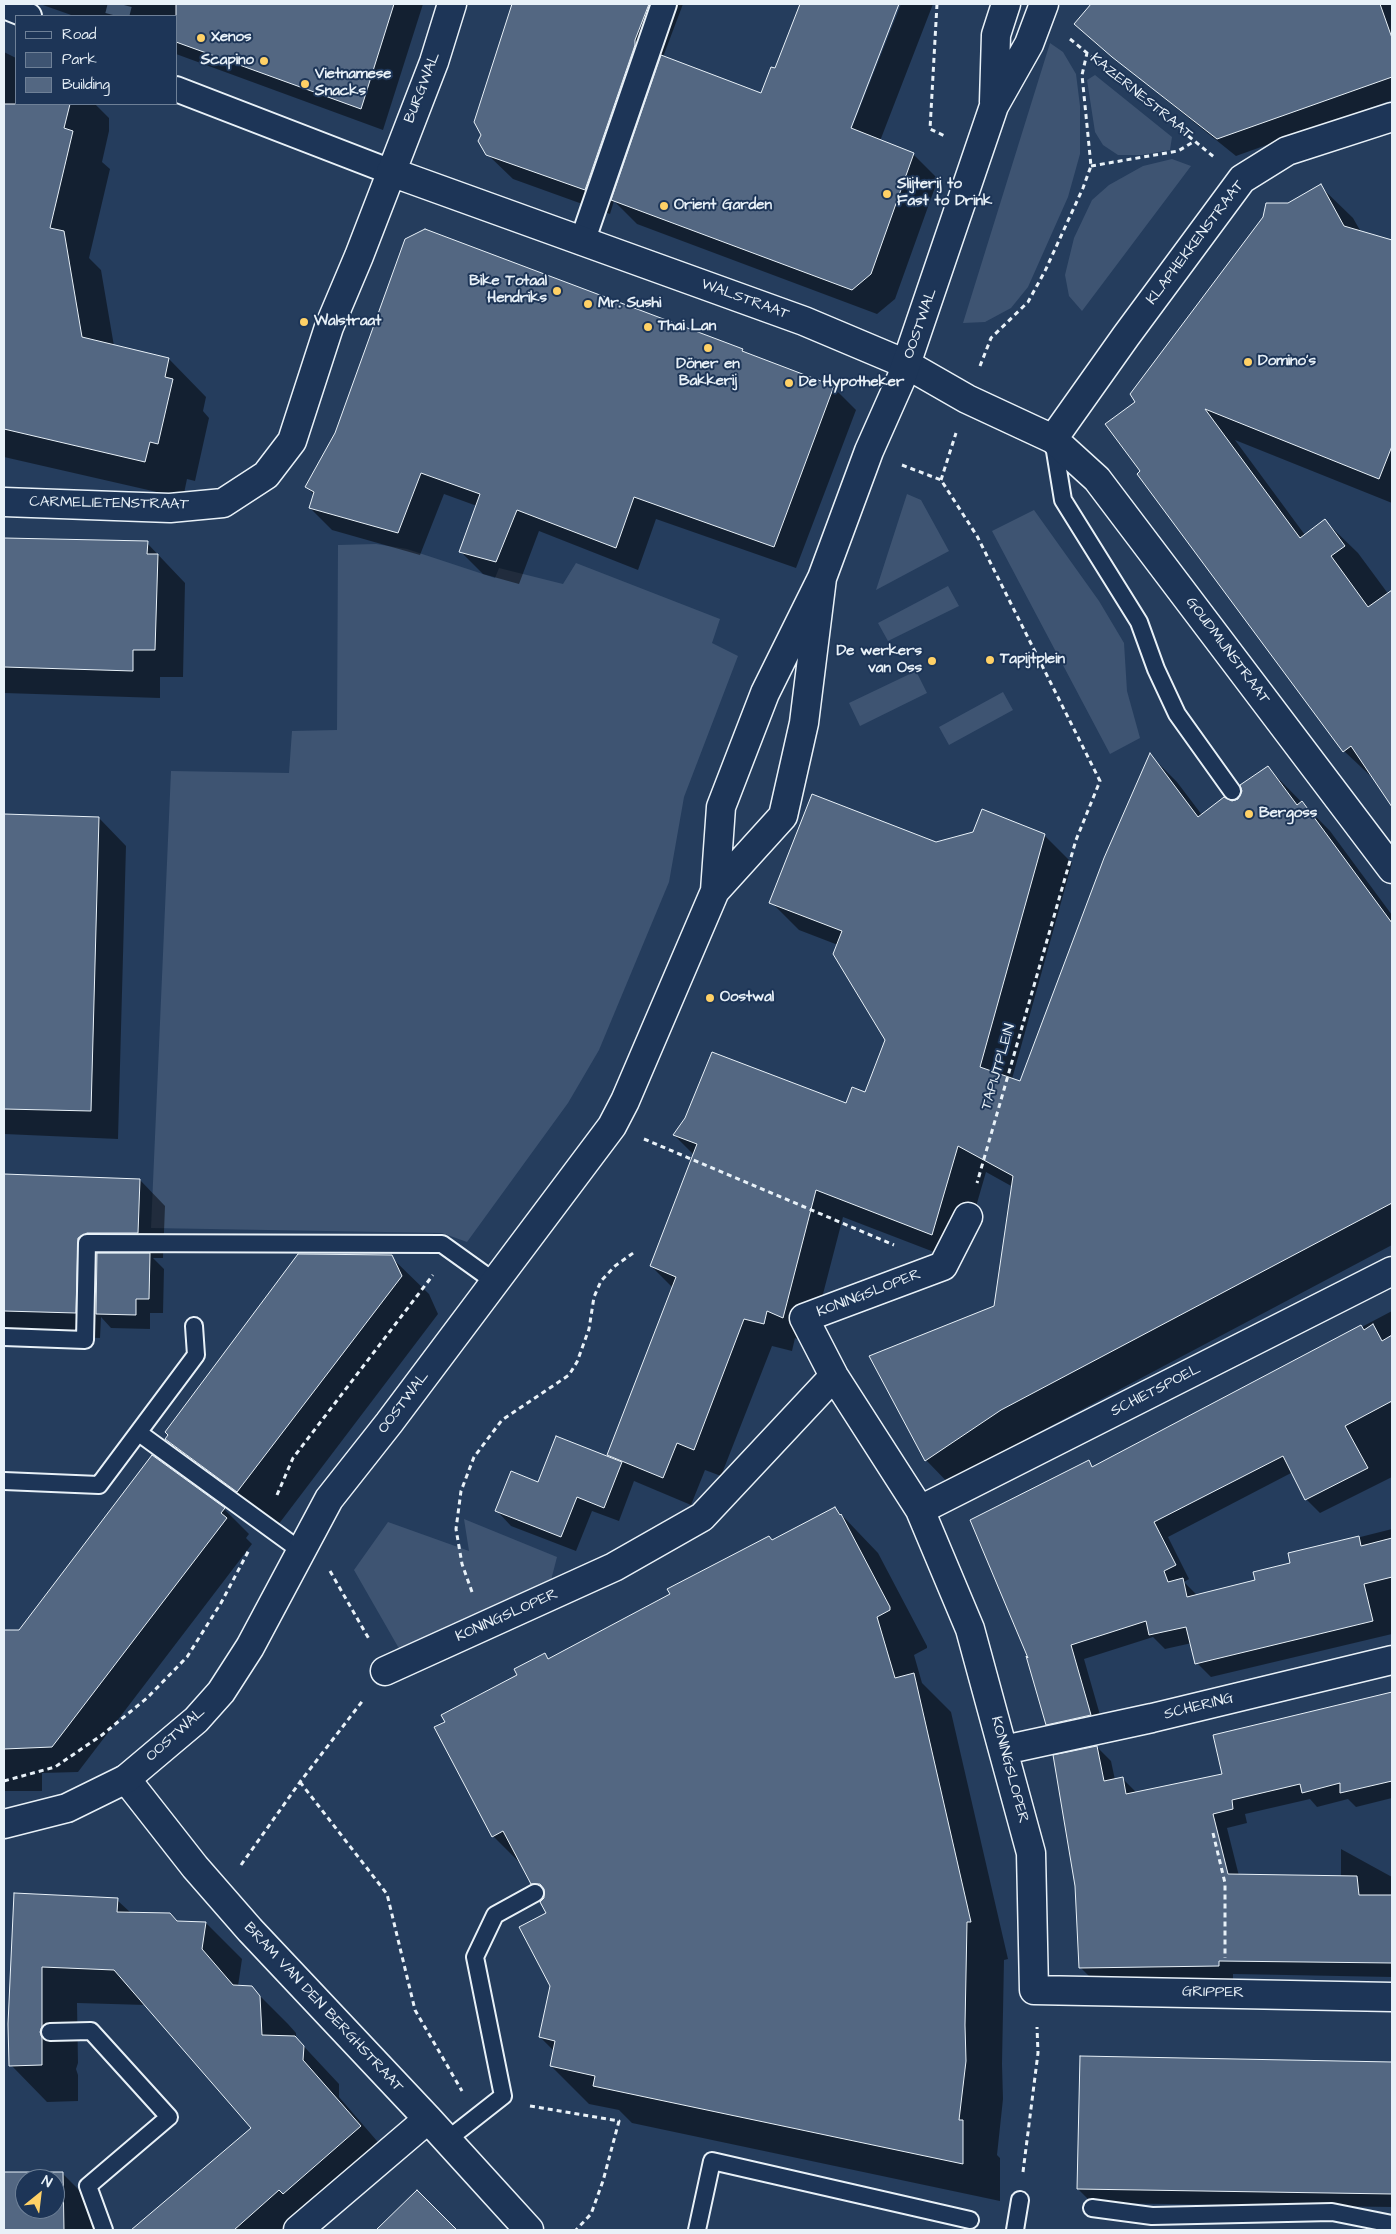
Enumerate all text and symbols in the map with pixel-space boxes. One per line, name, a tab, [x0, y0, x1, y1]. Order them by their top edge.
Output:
legend	[15, 15, 178, 105]
text: Road	[62, 24, 96, 45]
place label: Xenos	[211, 29, 252, 47]
marker: Xenos	[195, 32, 207, 44]
text: Park	[62, 49, 97, 70]
street label: BURGWAL	[401, 50, 445, 126]
street label: KAZERNESTRAAT	[1086, 50, 1196, 144]
place label: Scapino	[201, 52, 254, 70]
marker: Scapino	[258, 55, 270, 67]
place label: Vietnamese Snacks	[315, 66, 391, 101]
text: Building	[62, 74, 110, 95]
marker: Vietnamese Snacks	[299, 78, 311, 90]
place label: Slijterij to Fast to Drink	[897, 176, 992, 211]
street label: KLAPHEKKENSTRAAT	[1143, 177, 1249, 309]
marker: Slijterij to Fast to Drink	[881, 188, 893, 200]
place label: Orient Garden	[674, 197, 772, 215]
marker: Orient Garden	[658, 200, 670, 212]
place label: Bike Totaal Hendriks	[469, 273, 547, 308]
street label: WALSTRAAT	[699, 276, 791, 324]
marker: Bike Totaal Hendriks	[551, 285, 563, 297]
street label: OOSTWAL	[901, 286, 941, 362]
place label: Mr. Sushi	[598, 295, 661, 313]
marker: Mr. Sushi	[582, 298, 594, 310]
place label: Walstraat	[314, 313, 381, 331]
marker: Walstraat	[298, 316, 310, 328]
place label: Thai Lan	[658, 318, 716, 336]
marker: Thai Lan	[642, 321, 654, 333]
marker: Döner en Bakkerij	[702, 342, 714, 354]
place label: Domino's	[1258, 353, 1316, 371]
place label: Döner en Bakkerij	[676, 356, 740, 391]
marker: Domino's	[1242, 356, 1254, 368]
place label: De Hypotheker	[799, 374, 904, 392]
marker: De Hypotheker	[783, 377, 795, 389]
street label: CARMELIETENSTRAAT	[29, 494, 189, 514]
street label: GOUDMIJNSTRAAT	[1181, 594, 1273, 708]
place label: De werkers van Oss	[836, 643, 922, 678]
place label: Tapijtplein	[1000, 651, 1065, 669]
marker: Tapijtplein	[984, 654, 996, 666]
marker: De werkers van Oss	[926, 655, 938, 667]
place label: Bergoss	[1259, 805, 1317, 823]
marker: Bergoss	[1243, 808, 1255, 820]
place label: Oostwal	[720, 989, 774, 1007]
marker: Oostwal	[704, 992, 716, 1004]
street label: TAPIJTPLEIN	[978, 1022, 1020, 1112]
street label: KONINGSLOPER	[815, 1266, 923, 1322]
street label: SCHIETSPOEL	[1108, 1361, 1204, 1421]
street label: OOSTWAL	[375, 1368, 433, 1438]
street label: KONINGSLOPER	[453, 1585, 561, 1647]
street label: SCHERING	[1162, 1690, 1236, 1724]
street label: OOSTWAL	[143, 1704, 209, 1766]
street label: KONINGSLOPER	[986, 1715, 1032, 1825]
street label: BRAM VAN DEN BERGHSTRAAT	[239, 1919, 407, 2097]
street label: GRIPPER	[1182, 1983, 1244, 2003]
north arrow	[15, 2169, 65, 2219]
text: N	[38, 2171, 55, 2193]

